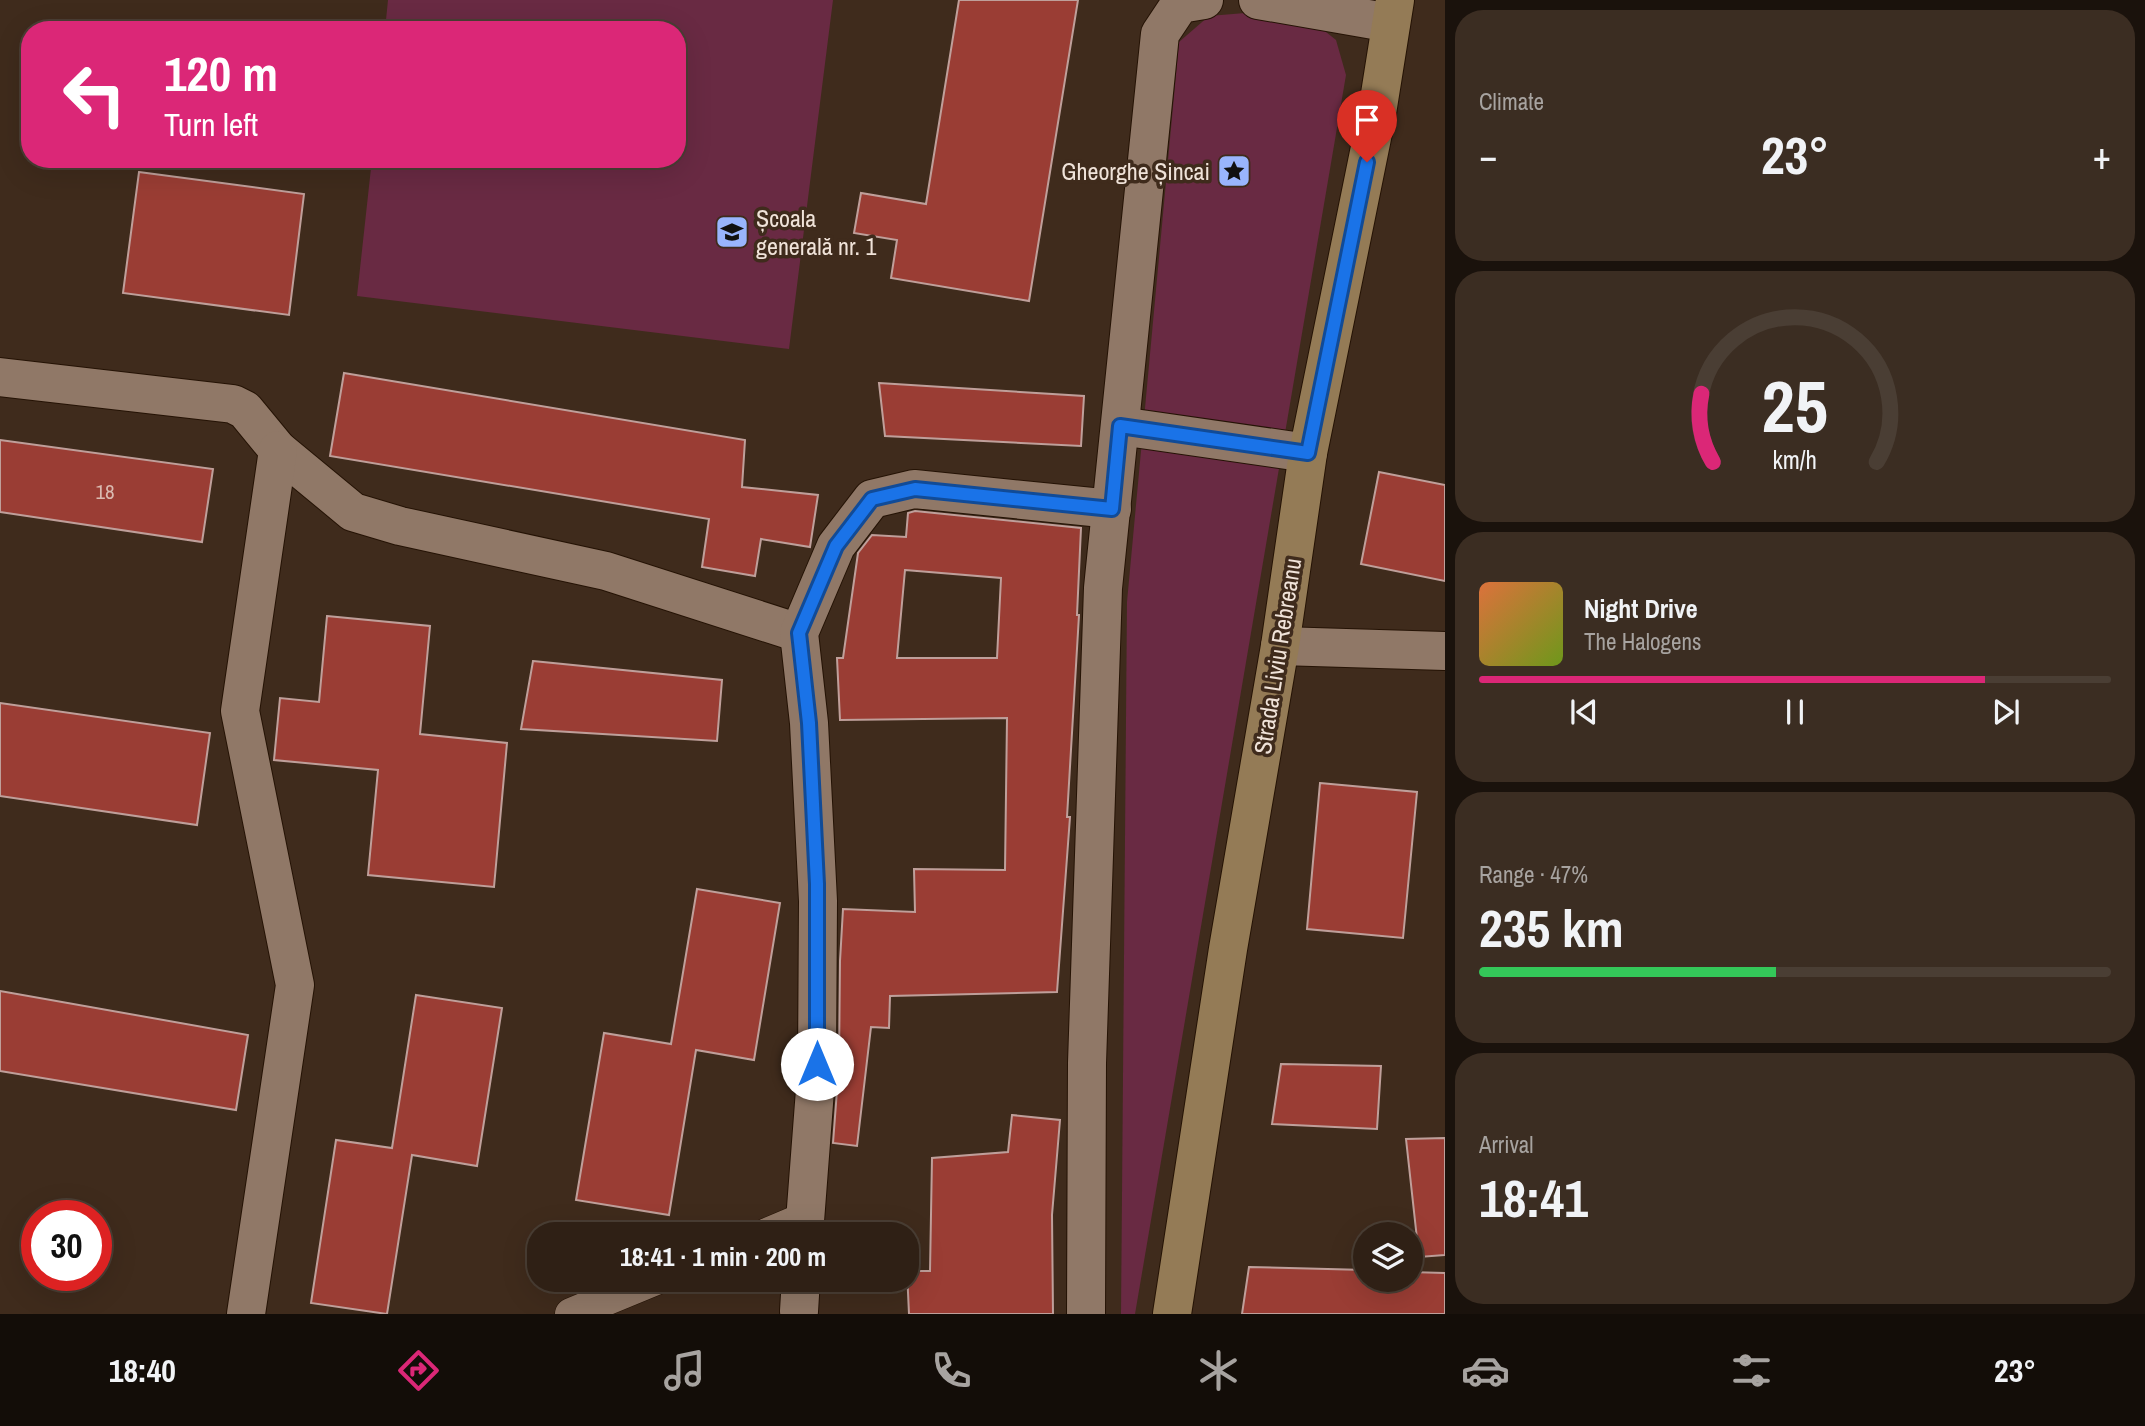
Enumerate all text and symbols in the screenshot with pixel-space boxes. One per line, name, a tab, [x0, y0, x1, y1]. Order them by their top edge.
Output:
text: 120 m	[164, 40, 278, 106]
icon: left	[49, 49, 140, 140]
text: Climate	[1479, 86, 1544, 117]
pin	[1337, 90, 1397, 162]
icon: arrive	[1348, 101, 1386, 139]
text: Turn left	[164, 103, 258, 146]
text: 23°	[1761, 120, 1829, 190]
text: −	[1479, 130, 1497, 181]
text: +	[2093, 130, 2111, 181]
place icon: Gheorghe Șincai	[1215, 152, 1253, 190]
place label: Gheorghe Șincai	[1061, 155, 1210, 187]
place label: Școala generală nr. 1	[756, 202, 876, 262]
school or university icon: Școala generală nr. 1	[713, 213, 751, 251]
text: 25	[1762, 358, 1828, 456]
text: km/h	[1773, 443, 1817, 477]
house number: 18	[95, 477, 115, 506]
street label: Strada Liviu Rebreanu	[1246, 556, 1308, 756]
text: Night Drive	[1584, 591, 1698, 626]
text: The Halogens	[1584, 626, 1701, 657]
icon: previous	[1565, 693, 1603, 731]
icon: pause	[1776, 693, 1814, 731]
icon: next	[1987, 693, 2025, 731]
text: Range · 47%	[1479, 859, 1588, 890]
text: 235 km	[1479, 893, 1624, 963]
position arrow	[780, 1027, 854, 1101]
text: Arrival	[1479, 1129, 1534, 1160]
text: 18:41	[1479, 1163, 1588, 1233]
speed limit sign: 30	[21, 1200, 112, 1291]
map controls	[1353, 1222, 1423, 1292]
button: layers	[1353, 1222, 1423, 1292]
text: 18:41 · 1 min · 200 m	[620, 1239, 826, 1274]
icon: directions	[394, 1346, 443, 1395]
icon: music	[660, 1346, 709, 1395]
icon: phone	[927, 1346, 976, 1395]
icon: climate	[1194, 1346, 1243, 1395]
icon: car	[1461, 1346, 1510, 1395]
icon: filters	[1727, 1346, 1776, 1395]
text: 18:40	[109, 1349, 176, 1392]
text: 23°	[1994, 1349, 2036, 1392]

